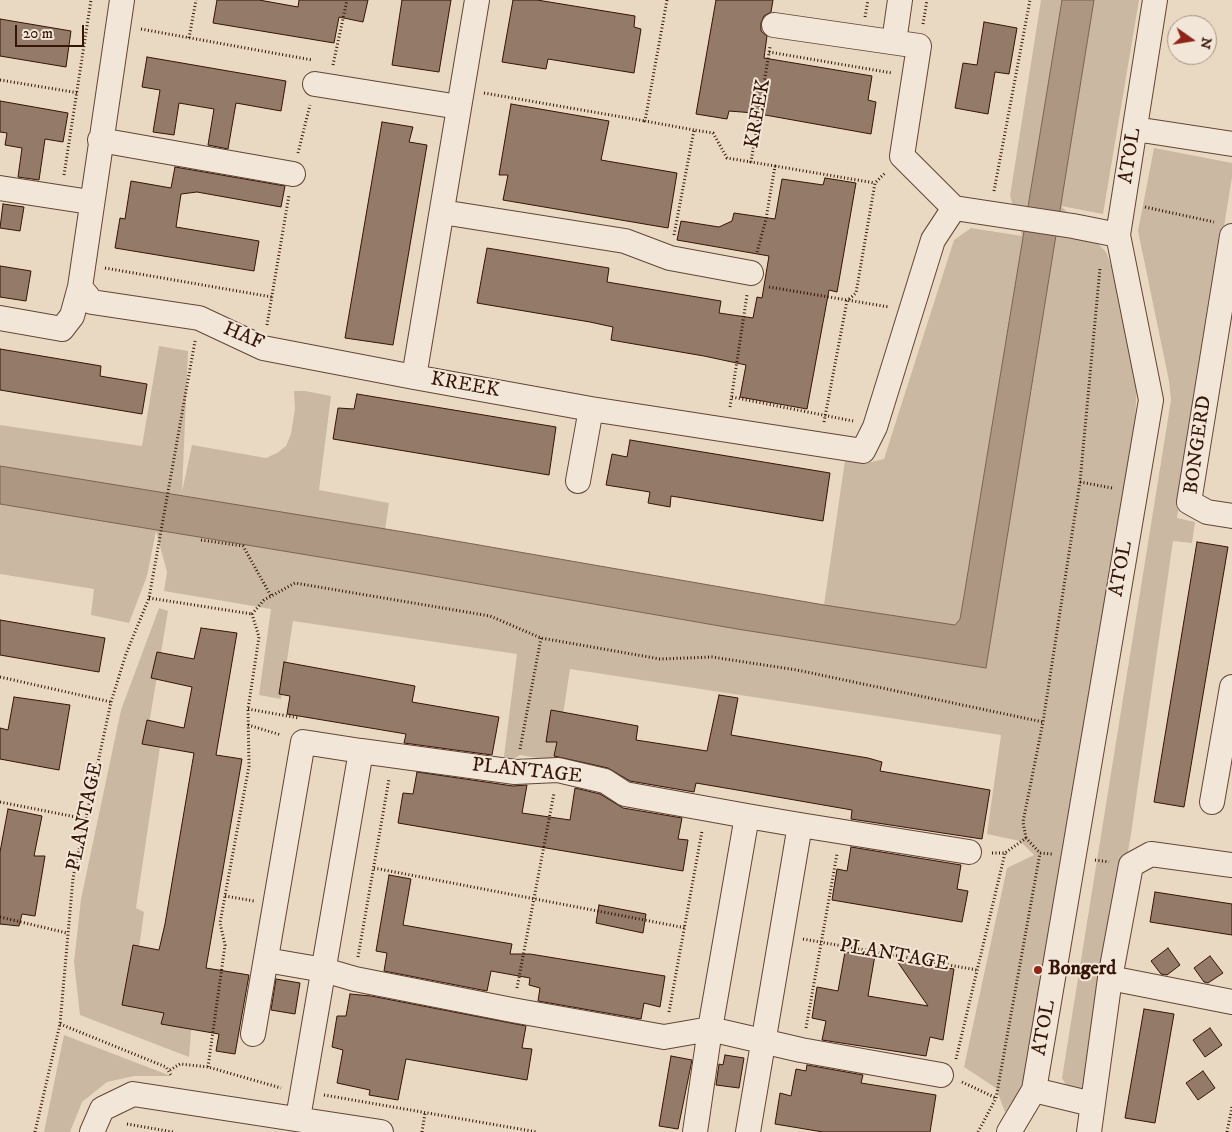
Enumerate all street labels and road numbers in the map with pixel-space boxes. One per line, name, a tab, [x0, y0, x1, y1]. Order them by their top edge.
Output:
street label: KREEK	[741, 78, 777, 150]
street label: ATOL	[1115, 127, 1147, 185]
street label: HAF	[219, 318, 267, 356]
street label: KREEK	[429, 368, 501, 404]
street label: BONGERD	[1180, 394, 1218, 496]
street label: ATOL	[1105, 539, 1139, 599]
street label: PLANTAGE	[471, 754, 583, 790]
street label: PLANTAGE	[63, 760, 109, 874]
street label: PLANTAGE	[837, 935, 951, 977]
street label: ATOL	[1028, 998, 1062, 1058]

